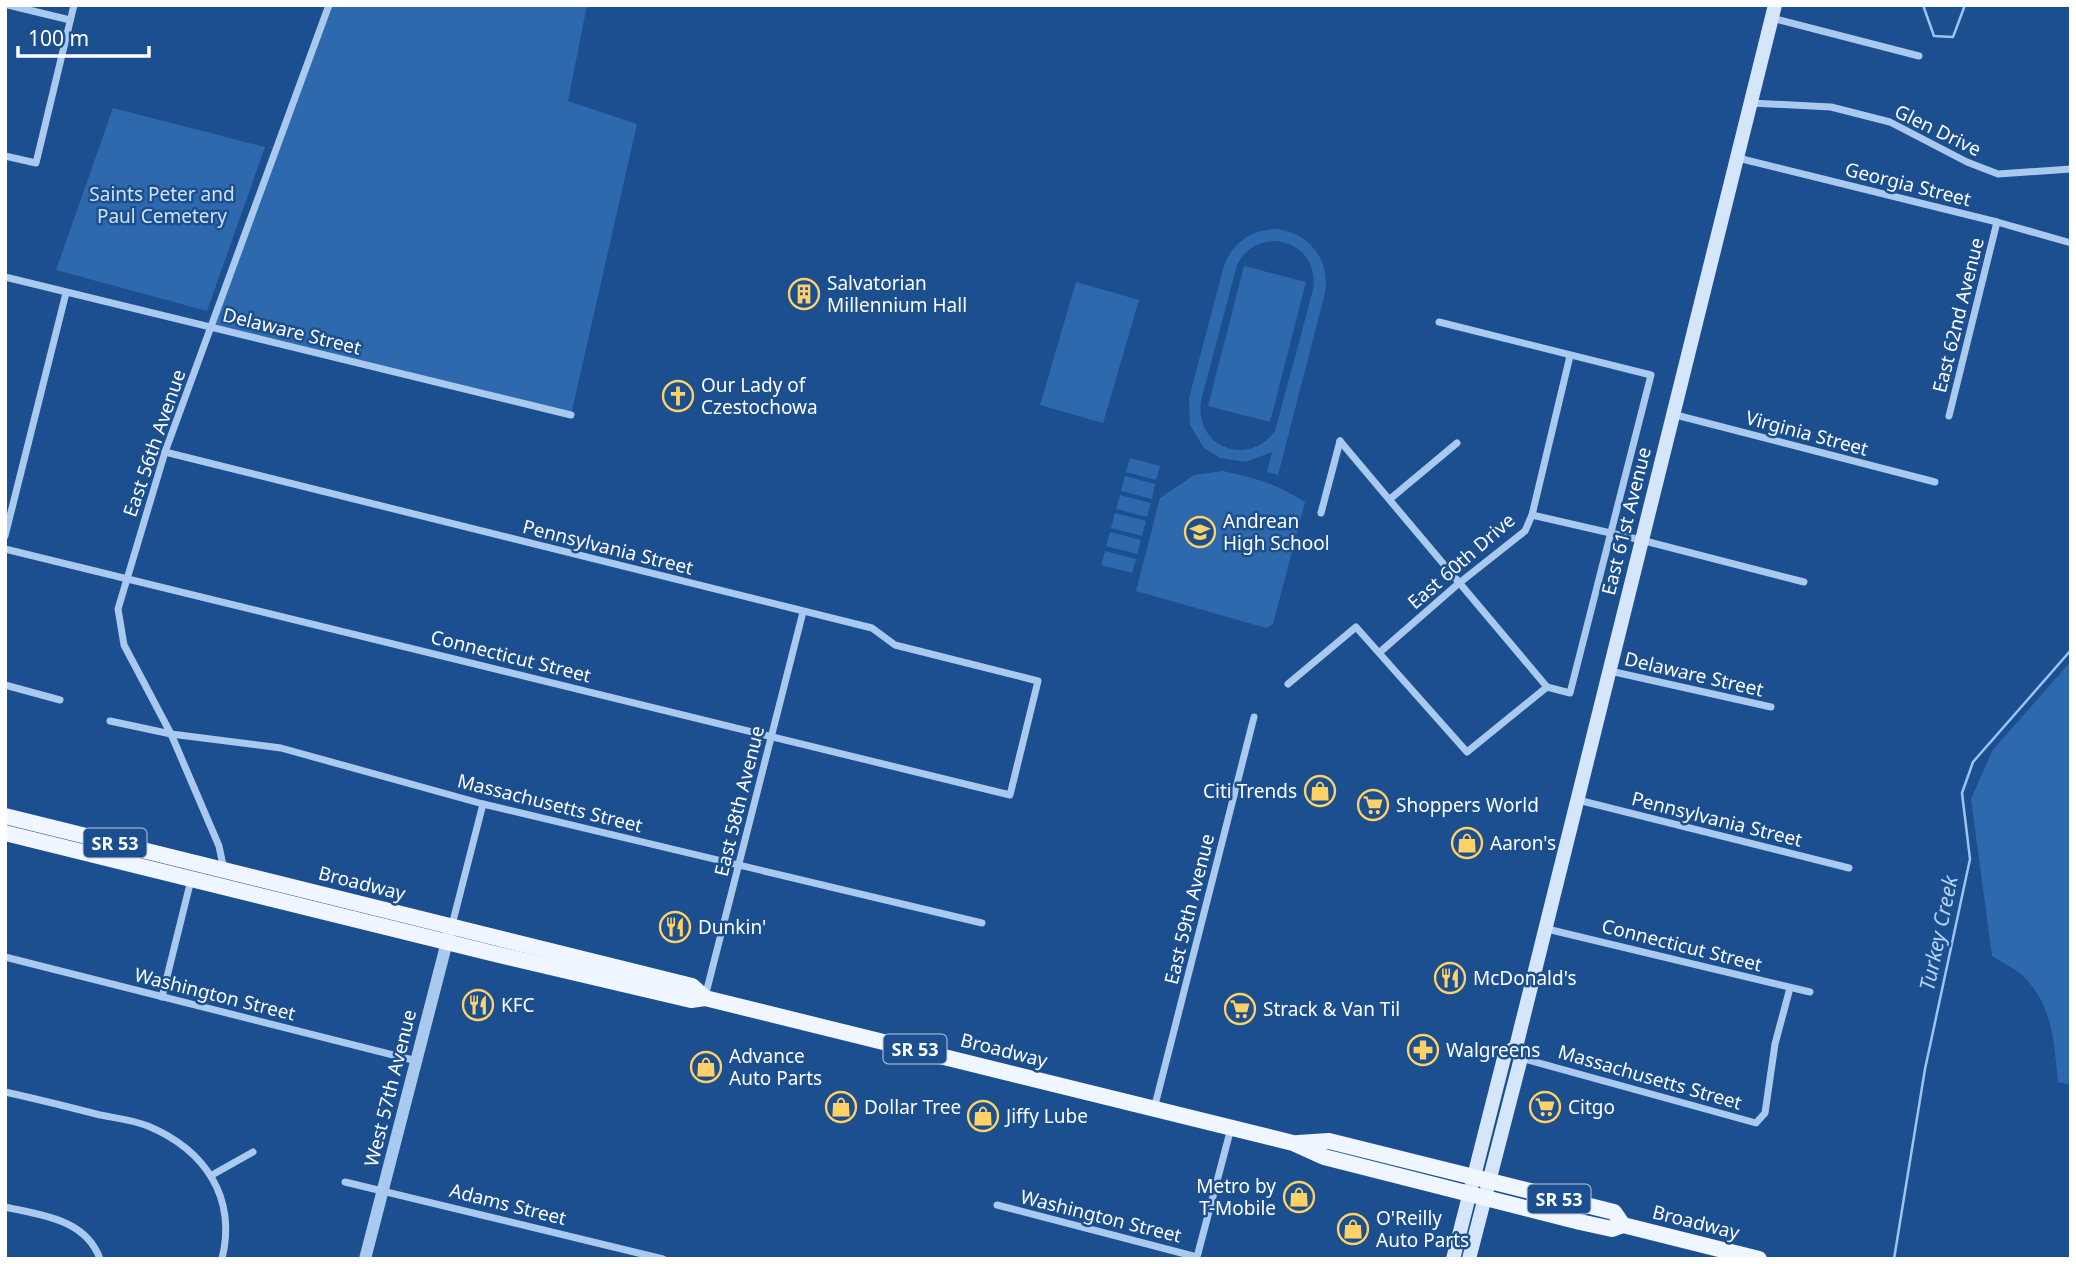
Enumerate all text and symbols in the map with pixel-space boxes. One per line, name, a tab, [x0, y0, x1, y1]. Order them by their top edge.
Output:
scale bar	[18, 14, 149, 58]
text: 100 m	[28, 24, 89, 52]
street label: Glen Drive	[1890, 98, 1986, 162]
street label: Georgia Street	[1842, 156, 1974, 212]
park label: Saints Peter and Paul Cemetery	[89, 181, 235, 229]
street label: East 62nd Avenue	[1926, 235, 1990, 395]
place label: Salvatorian Millennium Hall	[827, 270, 967, 318]
building icon: Salvatorian Millennium Hall	[787, 277, 821, 311]
street label: Delaware Street	[220, 301, 364, 361]
street label: East 56th Avenue	[117, 366, 191, 520]
place label: Our Lady of Czestochowa	[701, 372, 818, 420]
church icon: Our Lady of Czestochowa	[661, 379, 695, 413]
street label: Virginia Street	[1743, 404, 1871, 462]
street label: East 61st Avenue	[1595, 444, 1657, 598]
street label: East 60th Drive	[1402, 507, 1520, 615]
place label: Andrean High School	[1223, 508, 1330, 556]
street label: Pennsylvania Street	[520, 513, 696, 581]
school or university icon: Andrean High School	[1183, 515, 1217, 549]
street label: Connecticut Street	[428, 624, 594, 689]
street label: Delaware Street	[1622, 645, 1766, 703]
street label: East 58th Avenue	[708, 723, 770, 879]
street label: Massachusetts Street	[455, 767, 645, 839]
shop icon: Citi Trends	[1303, 774, 1337, 808]
place label: Citi Trends	[1203, 778, 1297, 804]
street label: Pennsylvania Street	[1629, 785, 1805, 853]
supermarket icon: Shoppers World	[1356, 788, 1390, 822]
place label: Shoppers World	[1396, 792, 1539, 818]
shop icon: Aaron's	[1450, 826, 1484, 860]
road number: SR 53	[83, 828, 146, 858]
place label: Aaron's	[1490, 830, 1556, 856]
street label: East 59th Avenue	[1158, 831, 1220, 987]
street label: Broadway	[316, 860, 409, 906]
water label: Turkey Creek	[1912, 871, 1964, 993]
restaurant icon: Dunkin'	[658, 910, 692, 944]
street label: Connecticut Street	[1599, 913, 1765, 978]
place label: Dunkin'	[698, 914, 766, 940]
street label: Washington Street	[132, 961, 298, 1027]
restaurant icon: McDonald's	[1433, 961, 1467, 995]
place label: McDonald's	[1473, 965, 1577, 991]
restaurant icon: KFC	[461, 988, 495, 1022]
place label: KFC	[501, 992, 535, 1018]
supermarket icon: Strack & Van Til	[1223, 992, 1257, 1026]
place label: Strack & Van Til	[1263, 996, 1400, 1022]
street label: West 57th Avenue	[358, 1007, 422, 1169]
street label: Broadway	[958, 1027, 1051, 1073]
pharmacy icon: Walgreens	[1406, 1033, 1440, 1067]
road number: SR 53	[884, 1034, 946, 1064]
place label: Walgreens	[1446, 1037, 1540, 1063]
street label: Massachusetts Street	[1555, 1038, 1745, 1116]
place label: Advance Auto Parts	[729, 1043, 822, 1091]
shop icon: Advance Auto Parts	[689, 1050, 723, 1084]
shop icon: Dollar Tree	[824, 1090, 858, 1124]
supermarket icon: Citgo	[1528, 1090, 1562, 1124]
place label: Dollar Tree	[864, 1094, 961, 1120]
place label: Citgo	[1568, 1094, 1615, 1120]
shop icon: Jiffy Lube	[966, 1099, 1000, 1133]
place label: Jiffy Lube	[1004, 1103, 1088, 1129]
place label: Metro by T-Mobile	[1196, 1173, 1276, 1221]
street label: Adams Street	[447, 1177, 569, 1231]
shop icon: Metro by T-Mobile	[1282, 1180, 1316, 1214]
street label: Washington Street	[1018, 1183, 1184, 1249]
road number: SR 53	[1528, 1184, 1590, 1214]
street label: Broadway	[1650, 1199, 1743, 1245]
place label: O'Reilly Auto Parts	[1376, 1205, 1469, 1253]
shop icon: O'Reilly Auto Parts	[1336, 1212, 1370, 1246]

